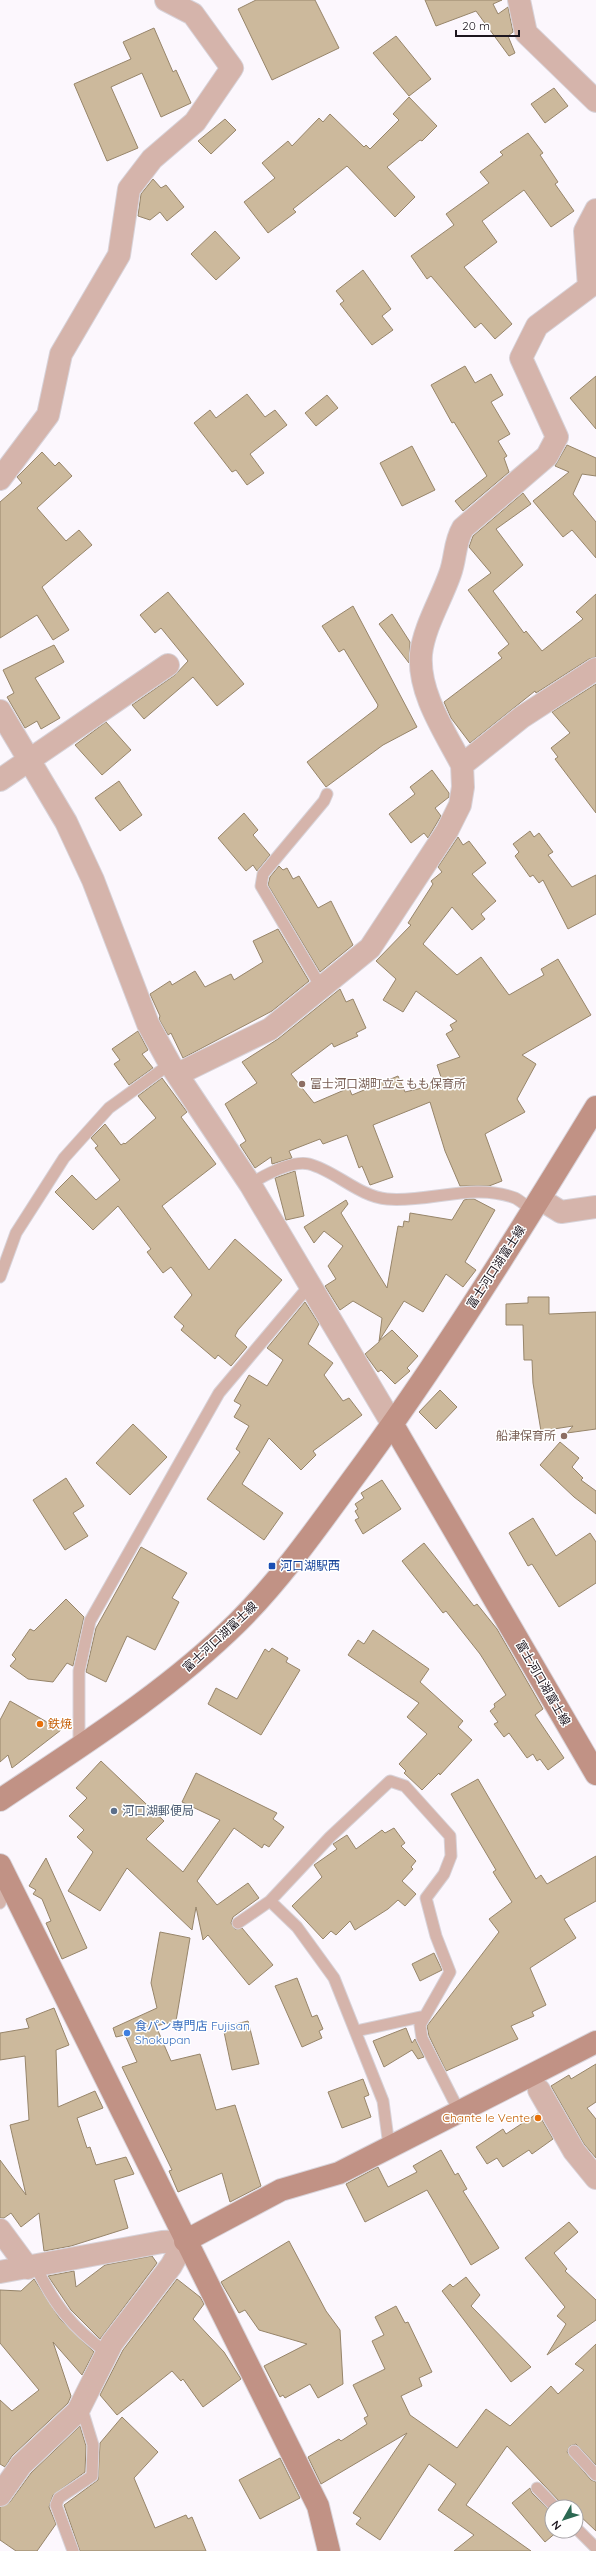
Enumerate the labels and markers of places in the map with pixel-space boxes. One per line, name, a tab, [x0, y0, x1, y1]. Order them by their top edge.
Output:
place label: 富士河口湖町立こもも保育所	[310, 1076, 466, 1091]
marker: 富士河口湖町立こもも保育所	[297, 1079, 307, 1089]
place label: 船津保育所	[496, 1428, 556, 1443]
marker: 船津保育所	[559, 1431, 569, 1441]
place label: 河口湖駅西	[280, 1558, 340, 1573]
marker: 河口湖駅西	[267, 1561, 277, 1571]
place label: 鉄焼	[48, 1716, 72, 1731]
marker: 鉄焼	[35, 1719, 45, 1729]
place label: 河口湖郵便局	[122, 1803, 194, 1818]
marker: 河口湖郵便局	[109, 1806, 119, 1816]
place label: 食パン専門店 Fujisan Shokupan	[135, 2018, 250, 2047]
marker: 食パン専門店 Fujisan Shokupan	[122, 2028, 132, 2038]
place label: Chante le Vente	[442, 2110, 530, 2125]
marker: Chante le Vente	[533, 2113, 543, 2123]

